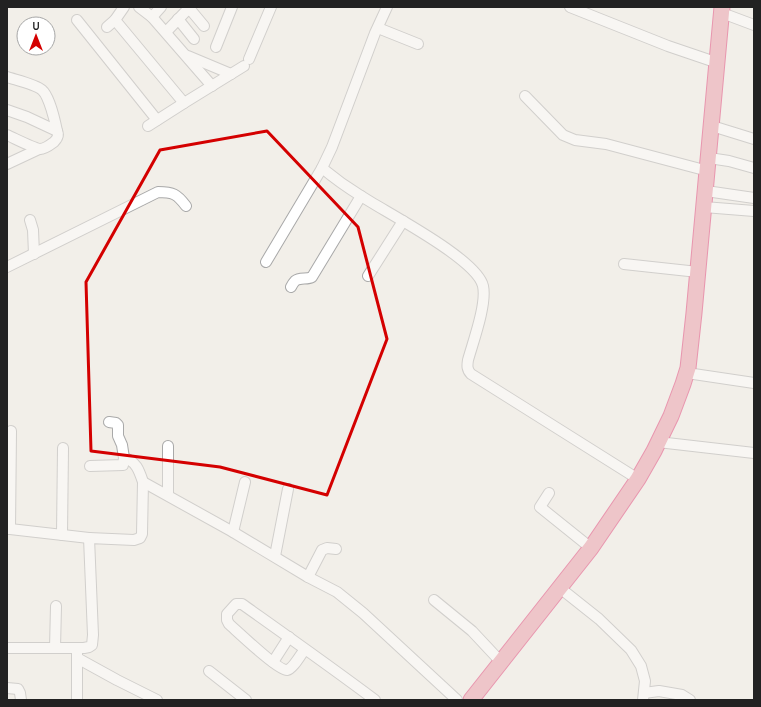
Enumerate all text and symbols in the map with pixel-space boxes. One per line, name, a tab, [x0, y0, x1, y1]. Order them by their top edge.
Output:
north arrow	[16, 16, 56, 56]
text: U	[32, 20, 40, 33]

